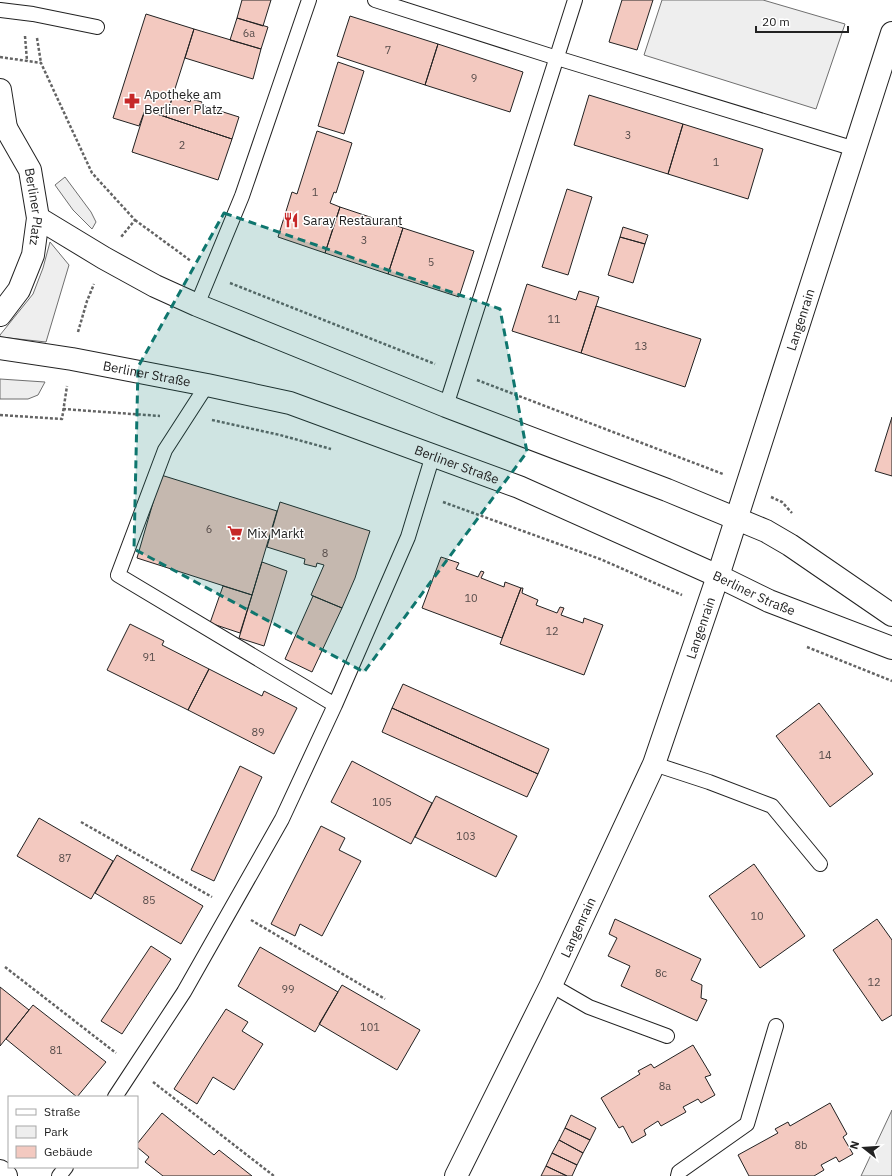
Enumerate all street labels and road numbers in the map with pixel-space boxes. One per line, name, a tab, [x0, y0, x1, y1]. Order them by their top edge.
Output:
street label: Berliner Platz	[21, 166, 47, 247]
street label: Langenrain	[782, 286, 818, 353]
street label: Berliner Straße	[102, 357, 192, 390]
street label: Berliner Straße	[412, 441, 502, 488]
street label: Berliner Straße	[710, 566, 798, 619]
street label: Langenrain	[682, 595, 719, 661]
street label: Langenrain	[557, 894, 599, 960]

